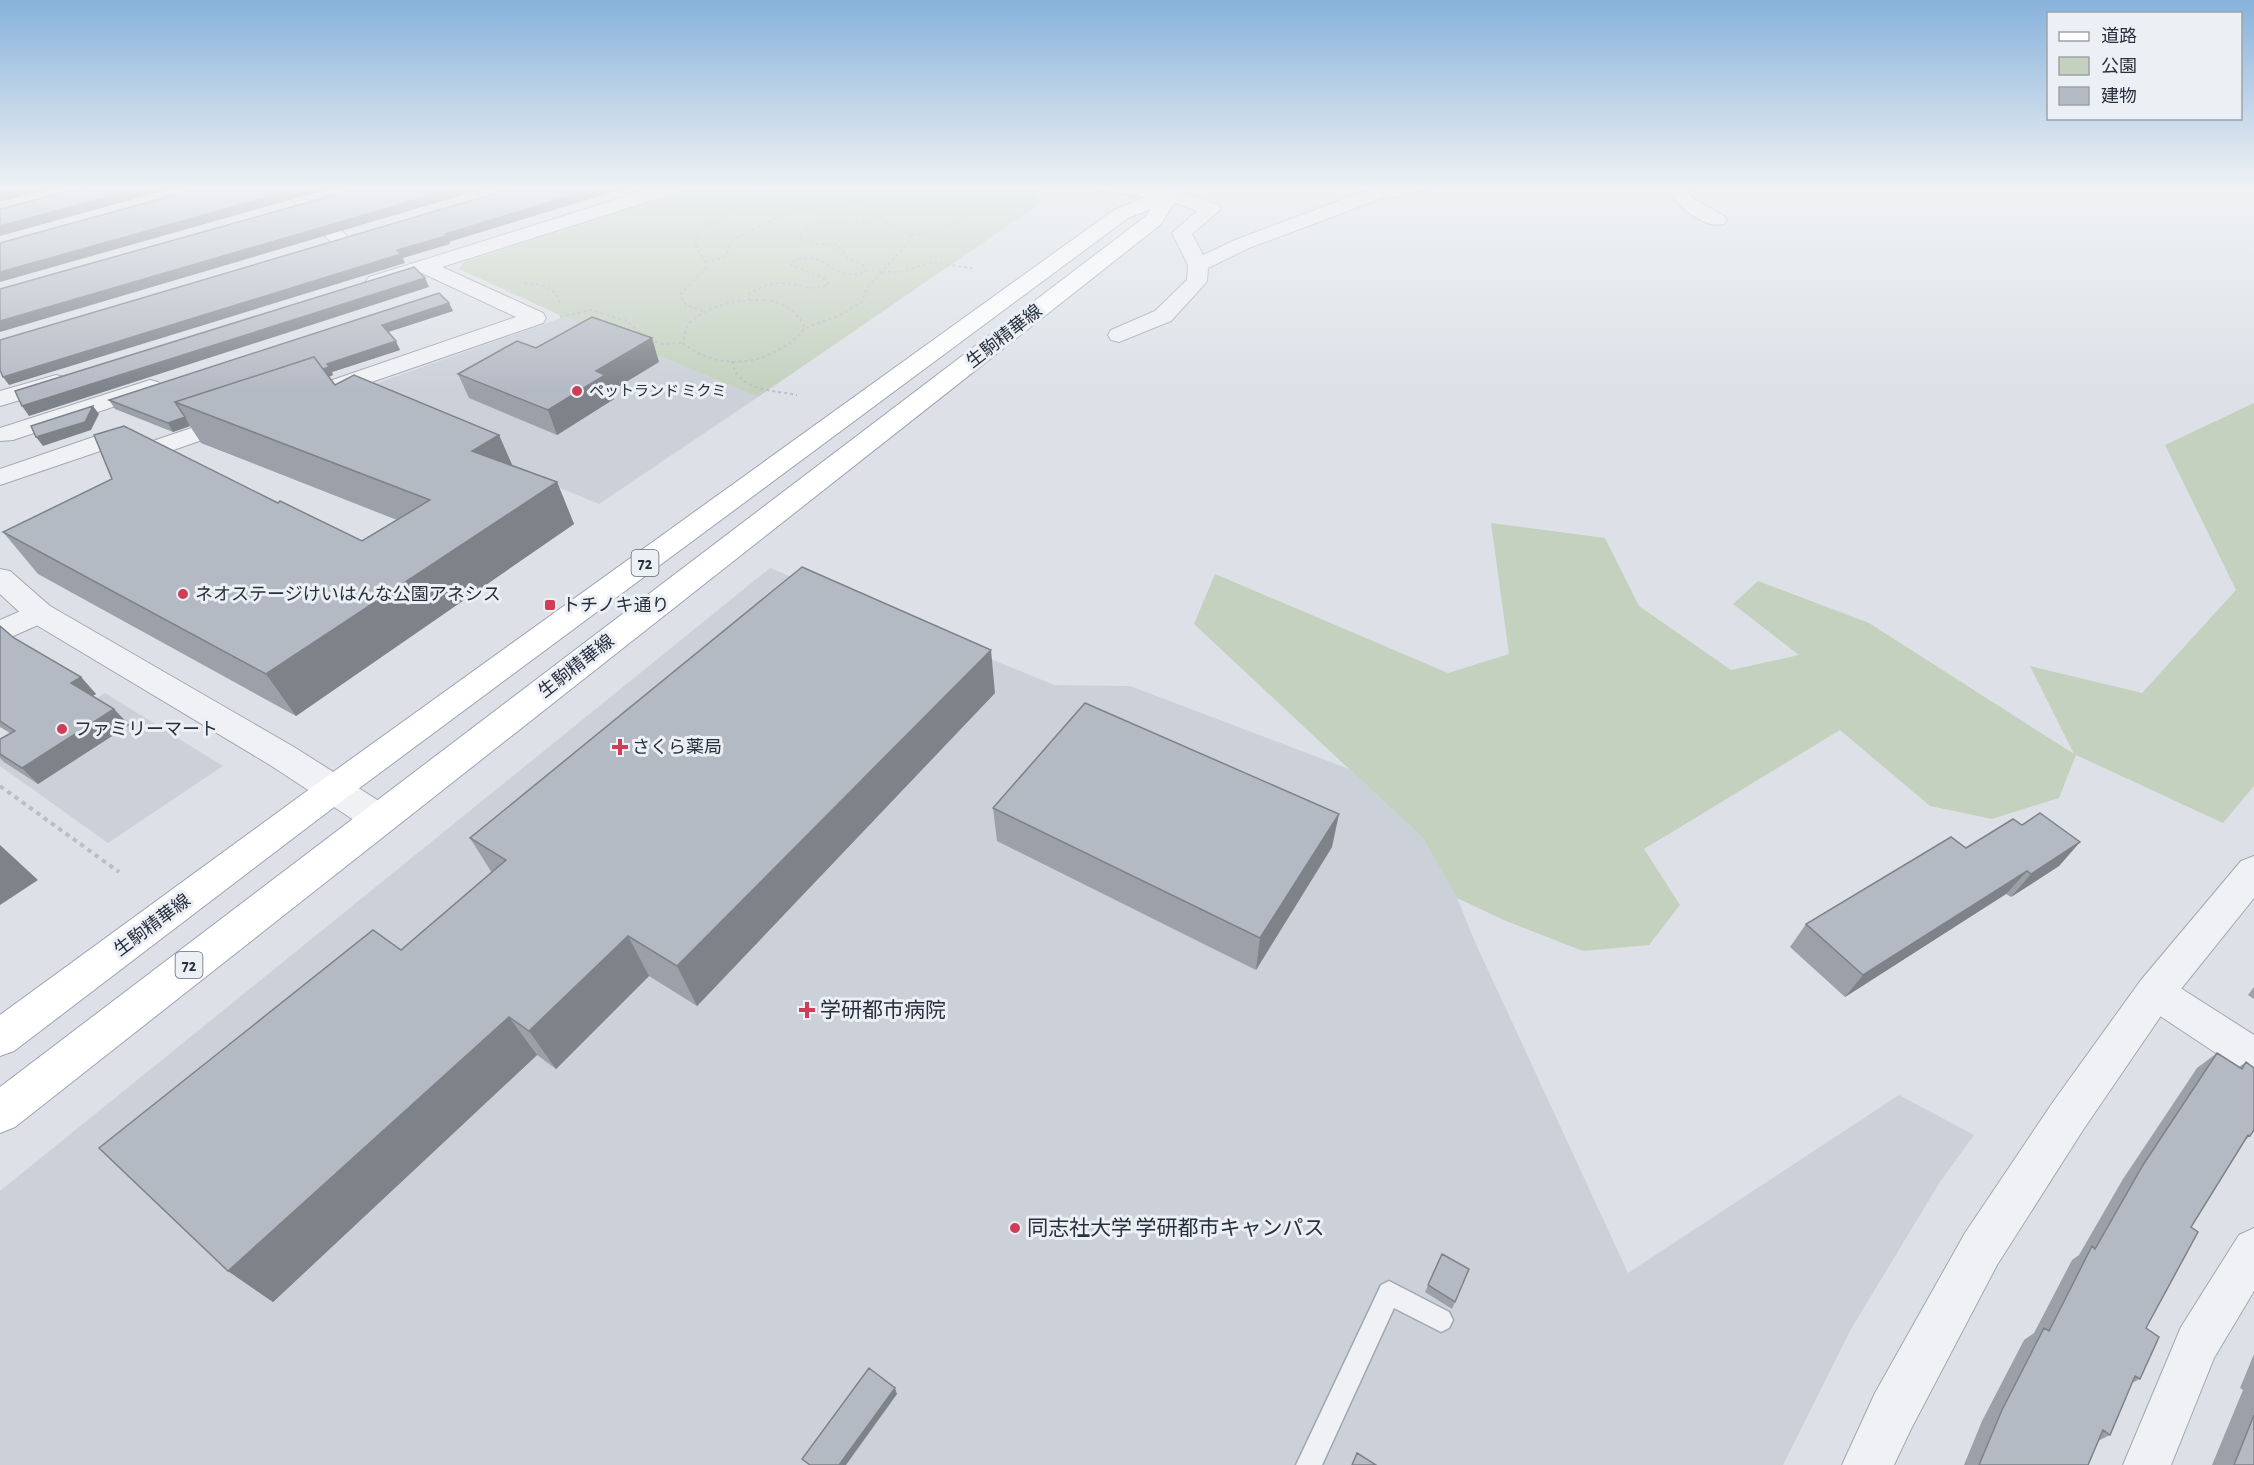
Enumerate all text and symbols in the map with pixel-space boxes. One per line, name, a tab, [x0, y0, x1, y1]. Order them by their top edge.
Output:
legend	[2047, 12, 2242, 120]
text: 道路	[2101, 26, 2137, 46]
text: 公園	[2101, 57, 2137, 76]
text: 建物	[2101, 86, 2137, 106]
street label: 生駒精華線	[962, 300, 1046, 372]
place label: ペットランド ミクミ	[589, 383, 726, 399]
marker: ペットランド ミクミ	[570, 384, 584, 398]
road number: 72	[632, 550, 658, 576]
place label: ネオステージけいはんな公園アネシス	[195, 585, 501, 604]
marker: ネオステージけいはんな公園アネシス	[176, 587, 190, 601]
place label: トチノキ通り	[562, 596, 669, 615]
marker: トチノキ通り	[543, 598, 557, 612]
street label: 生駒精華線	[534, 630, 618, 702]
place label: ファミリーマート	[74, 721, 218, 739]
marker: ファミリーマート	[55, 722, 69, 736]
place label: さくら薬局	[632, 738, 722, 757]
marker: さくら薬局	[613, 740, 627, 754]
street label: 生駒精華線	[110, 890, 194, 960]
road number: 72	[176, 952, 202, 978]
place label: 学研都市病院	[820, 999, 946, 1021]
marker: 学研都市病院	[798, 1001, 816, 1019]
place label: 同志社大学 学研都市キャンパス	[1027, 1217, 1324, 1239]
marker: 同志社大学 学研都市キャンパス	[1008, 1221, 1022, 1235]

